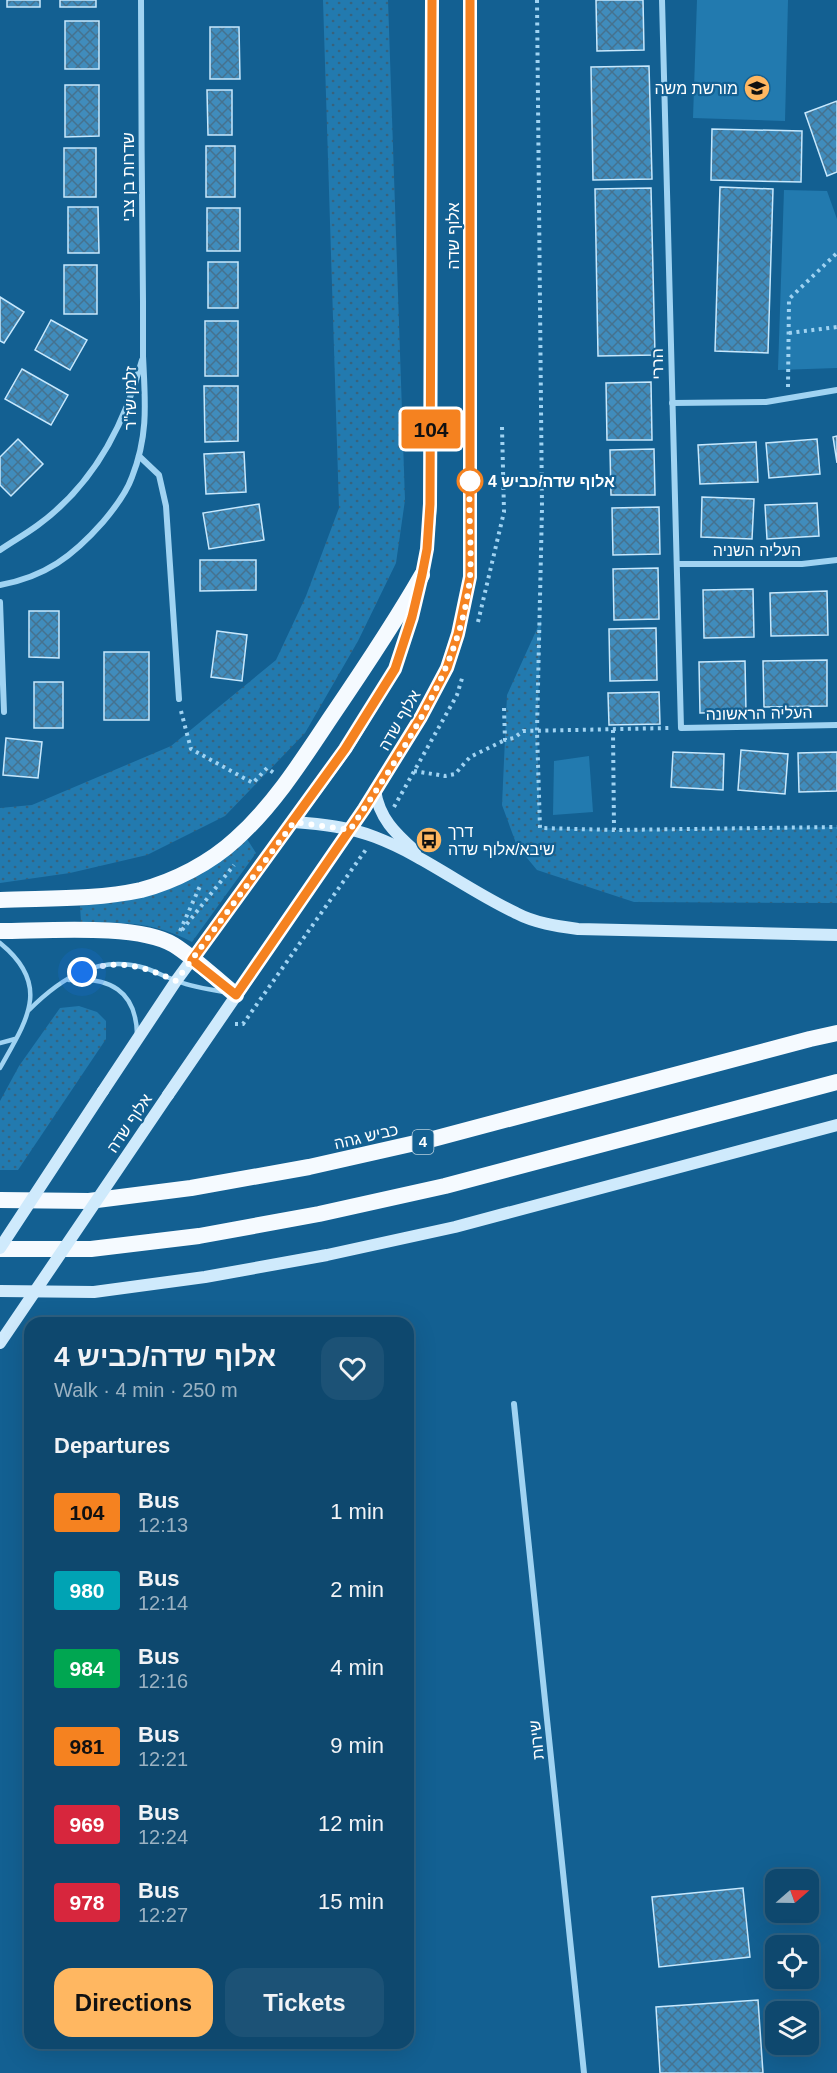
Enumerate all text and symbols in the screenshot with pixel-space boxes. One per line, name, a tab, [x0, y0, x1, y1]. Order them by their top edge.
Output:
school or university icon: מורשת משה	[742, 73, 772, 103]
place label: מורשת משה	[654, 80, 738, 97]
street label: שדרות בן צבי	[120, 132, 137, 222]
street label: אלוף שדה	[445, 203, 462, 269]
street label: הררי	[649, 348, 666, 380]
street label: זלמן שז"ר	[122, 366, 139, 430]
line badge: 104	[396, 410, 466, 448]
text: 104	[413, 418, 449, 441]
marker: אלוף שדה/כביש 4	[457, 468, 483, 494]
place label: אלוף שדה/כביש 4	[488, 473, 615, 490]
street label: העליה השניה	[713, 542, 801, 559]
street label: אלוף שדה	[375, 687, 424, 754]
street label: העליה הראשונה	[705, 704, 813, 723]
place label: דרך שיבא/אלוף שדה	[448, 823, 555, 858]
bus stop icon: דרך שיבא/אלוף שדה	[414, 825, 444, 855]
your location	[67, 957, 97, 987]
street label: אלוף שדה	[104, 1091, 155, 1156]
street label: כביש גהה	[332, 1121, 400, 1152]
road number: 4	[412, 1130, 434, 1154]
button: heart	[321, 1337, 384, 1400]
text: אלוף שדה/כביש 4	[54, 1341, 276, 1372]
text: Walk · 4 min · 250 m	[54, 1379, 238, 1401]
text: Departures	[54, 1433, 170, 1458]
text: Bus	[138, 1488, 180, 1513]
text: 1 min	[330, 1499, 384, 1524]
text: 104	[69, 1501, 105, 1524]
text: 12:13	[138, 1514, 188, 1536]
text: Bus	[138, 1566, 180, 1591]
text: 2 min	[330, 1577, 384, 1602]
text: 980	[69, 1579, 105, 1602]
text: 12:14	[138, 1592, 188, 1614]
text: Bus	[138, 1644, 180, 1669]
text: 4 min	[330, 1655, 384, 1680]
text: 984	[69, 1657, 105, 1680]
text: 12:16	[138, 1670, 188, 1692]
street label: שירות	[526, 1719, 547, 1761]
text: Bus	[138, 1722, 180, 1747]
text: 9 min	[330, 1733, 384, 1758]
text: 981	[69, 1735, 105, 1758]
text: 12:21	[138, 1748, 188, 1770]
text: Bus	[138, 1800, 180, 1825]
text: 12 min	[318, 1811, 384, 1836]
text: 969	[69, 1813, 105, 1836]
text: 12:24	[138, 1826, 188, 1848]
north arrow	[765, 1869, 819, 1923]
map controls	[765, 1869, 819, 2055]
text: Bus	[138, 1878, 180, 1903]
text: 15 min	[318, 1889, 384, 1914]
text: 978	[69, 1891, 105, 1914]
text: 12:27	[138, 1904, 188, 1926]
button: locate	[765, 1935, 819, 1989]
button: Directions	[54, 1968, 213, 2037]
button: Tickets	[225, 1968, 384, 2037]
button: layers	[765, 2001, 819, 2055]

